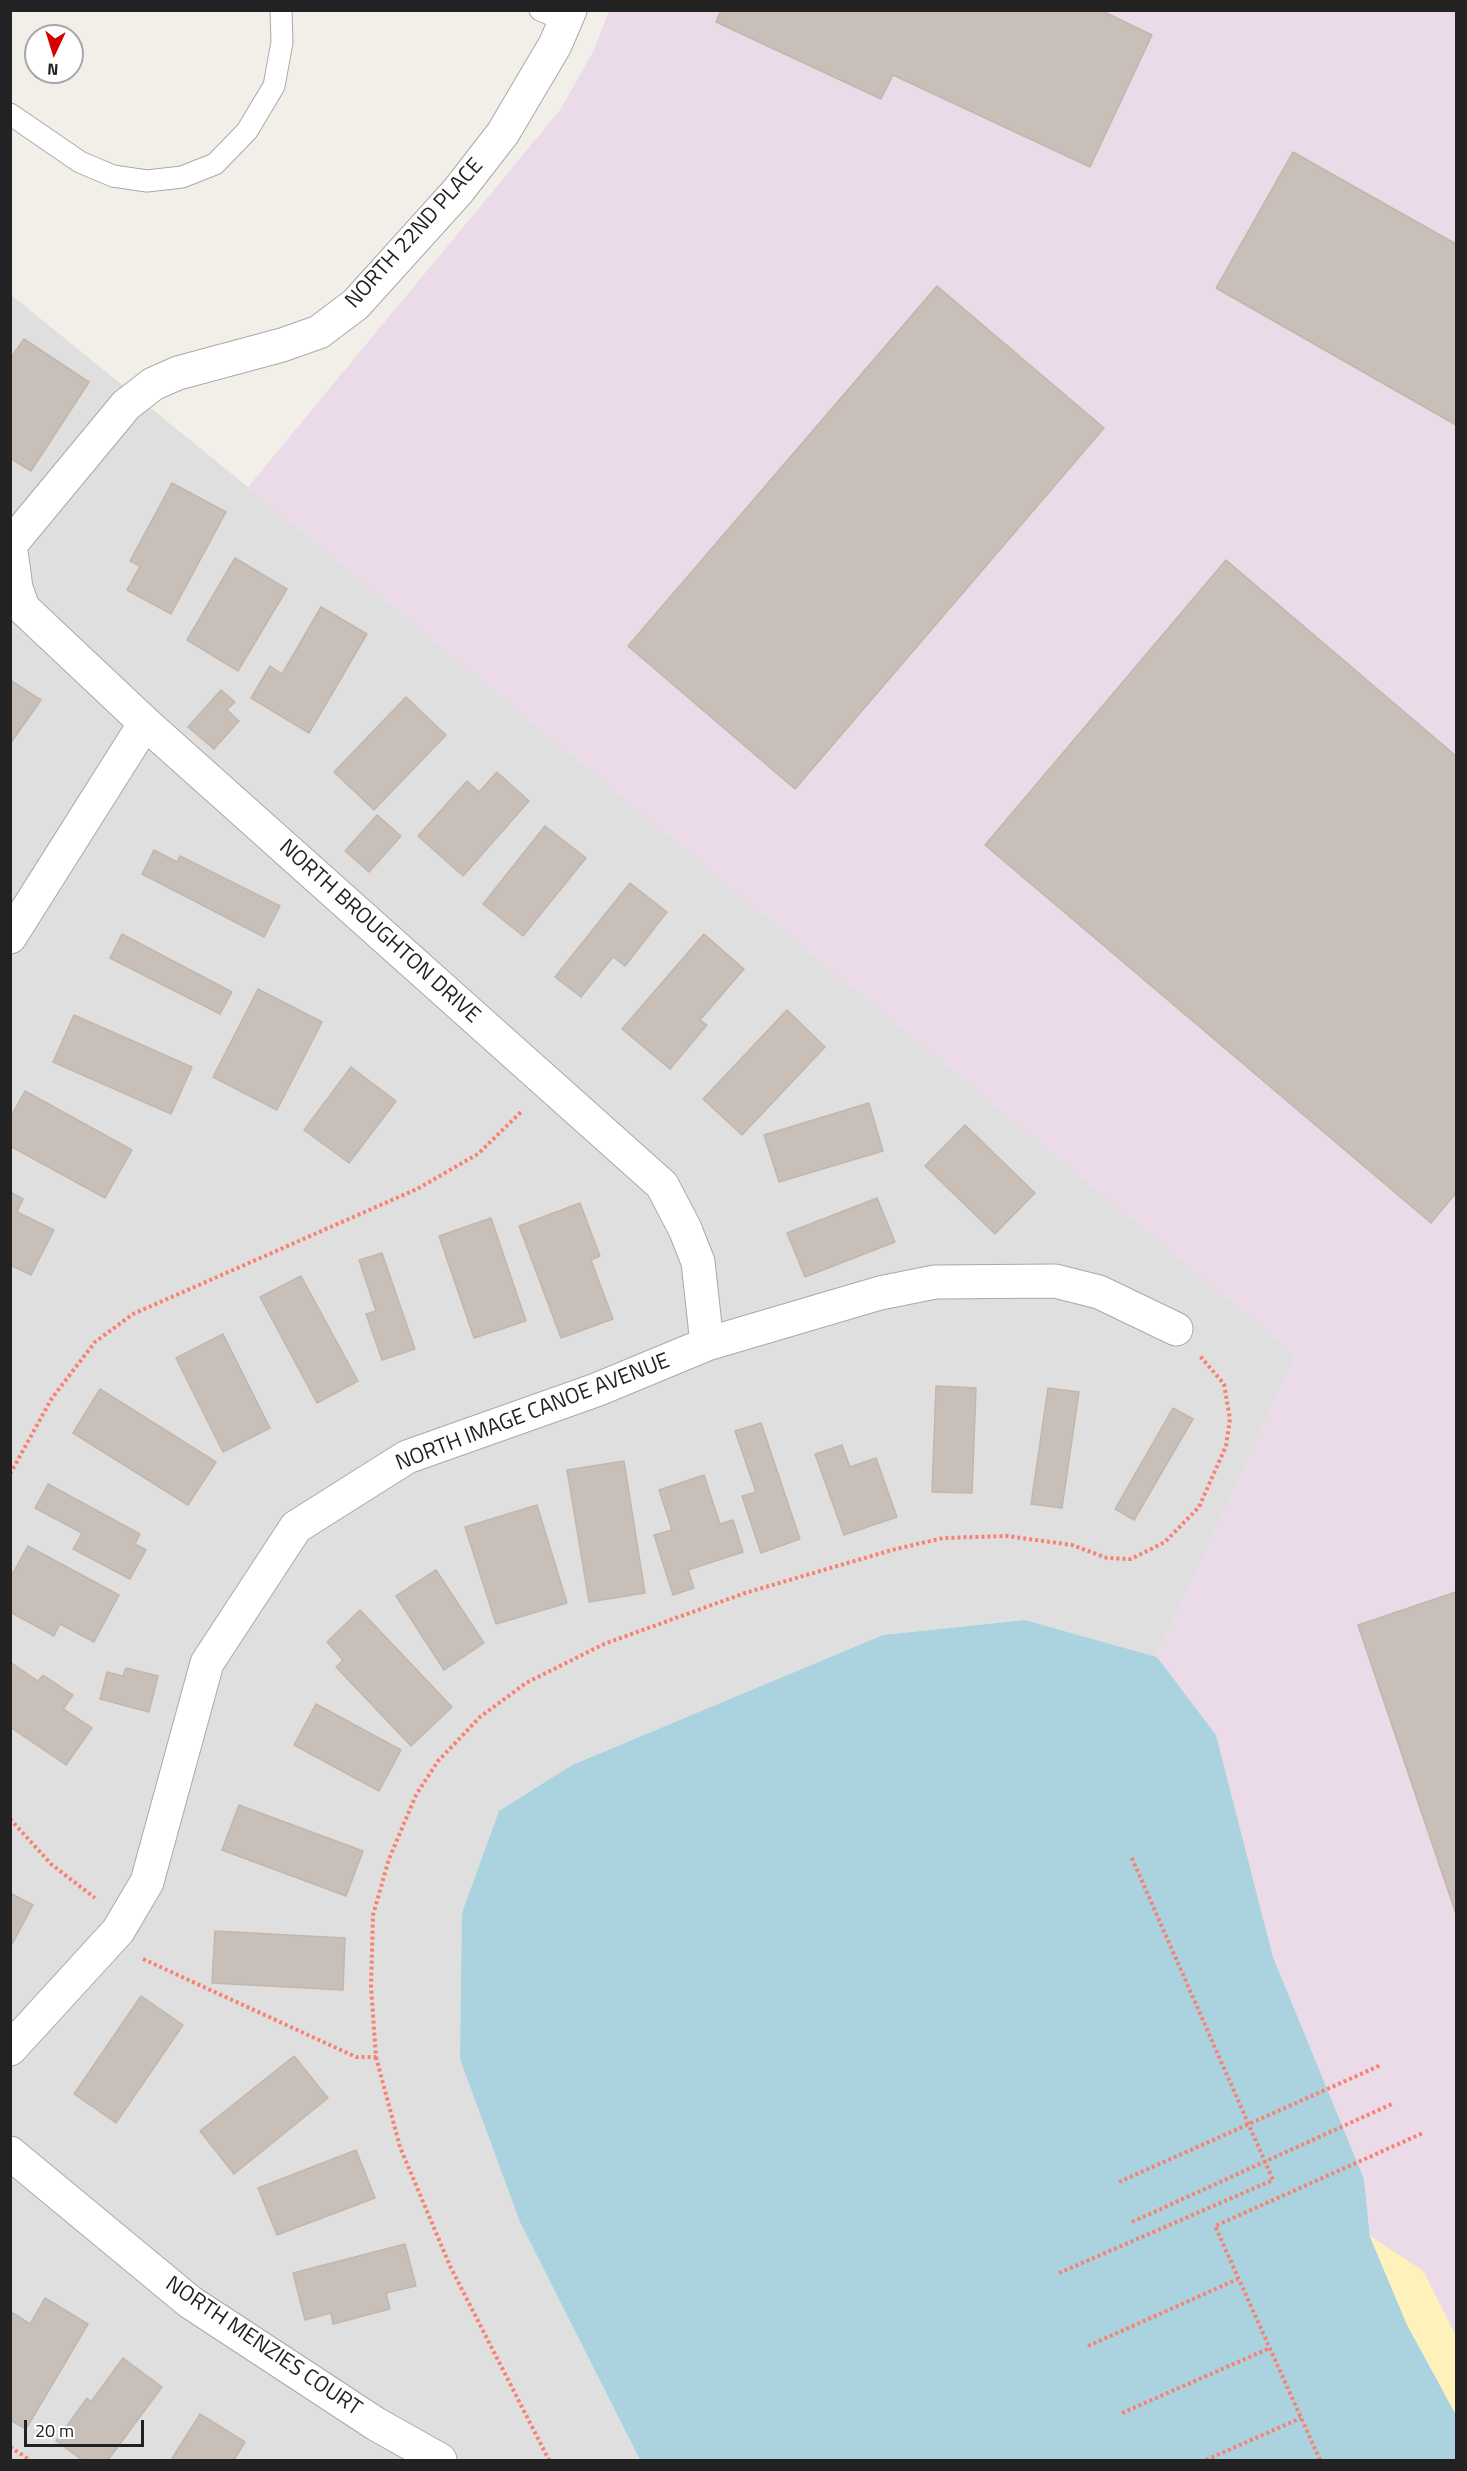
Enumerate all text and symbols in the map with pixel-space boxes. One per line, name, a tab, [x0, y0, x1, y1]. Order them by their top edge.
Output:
north arrow	[24, 24, 84, 84]
text: N	[47, 58, 59, 82]
street label: NORTH 22ND PLACE	[341, 153, 489, 315]
street label: NORTH BROUGHTON DRIVE	[273, 835, 485, 1029]
street label: NORTH IMAGE CANOE AVENUE	[392, 1348, 674, 1478]
street label: NORTH MENZIES COURT	[160, 2272, 366, 2422]
scale bar	[27, 2408, 147, 2446]
text: 20 m	[35, 2417, 74, 2444]

